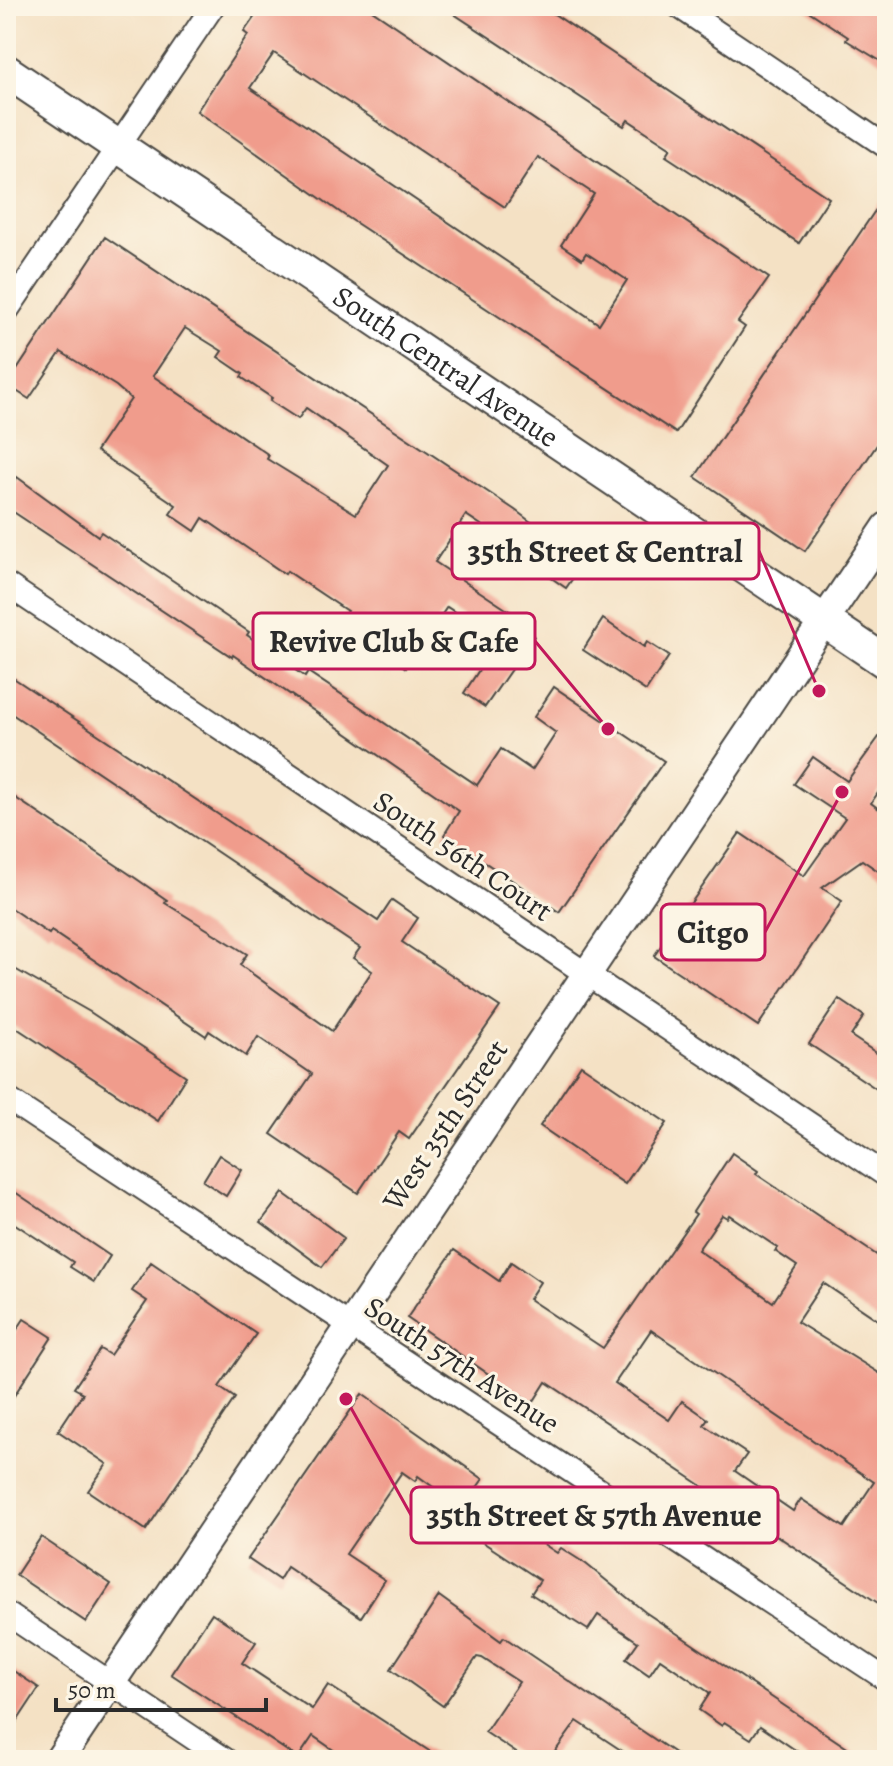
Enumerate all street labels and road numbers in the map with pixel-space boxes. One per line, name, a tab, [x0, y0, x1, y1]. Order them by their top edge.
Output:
street label: South Central Avenue	[325, 276, 567, 457]
street label: South 56th Court	[366, 781, 560, 931]
street label: West 35th Street	[372, 1032, 517, 1219]
street label: South 57th Avenue	[357, 1287, 567, 1443]

